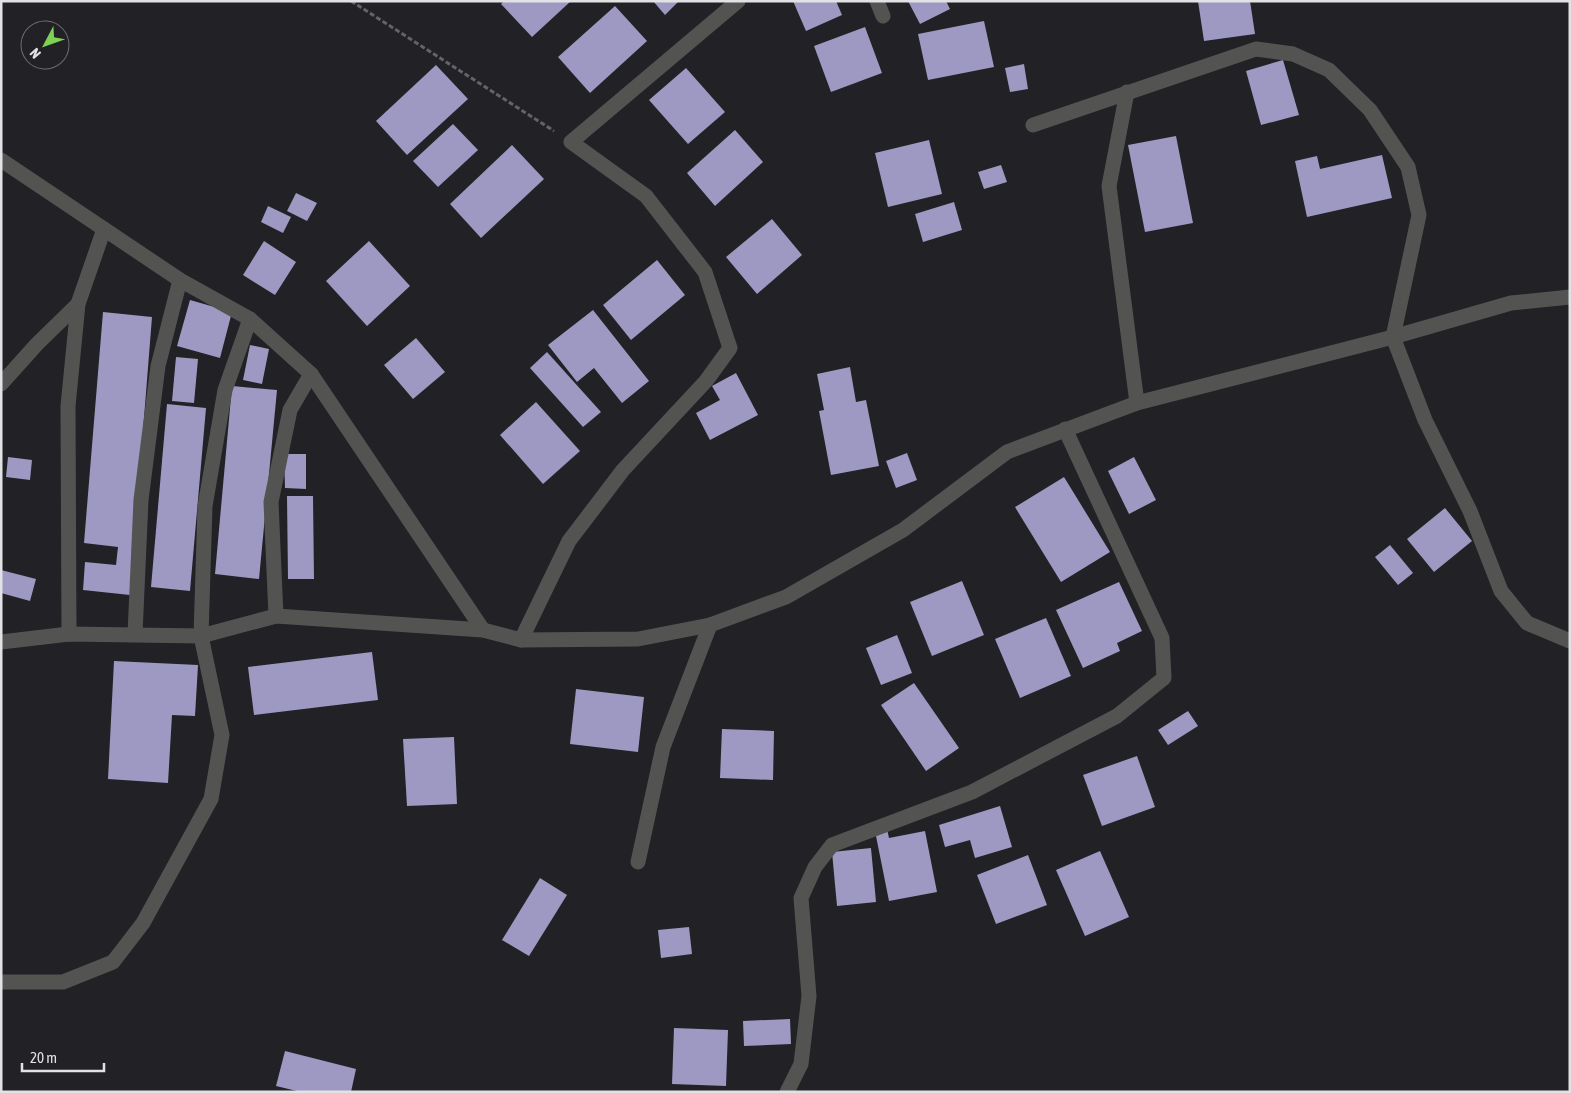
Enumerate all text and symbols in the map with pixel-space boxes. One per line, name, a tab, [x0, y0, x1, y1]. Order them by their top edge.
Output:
north arrow	[20, 20, 70, 70]
text: N	[26, 45, 44, 62]
scale bar	[22, 1040, 105, 1072]
text: 20 m	[30, 1049, 57, 1066]

